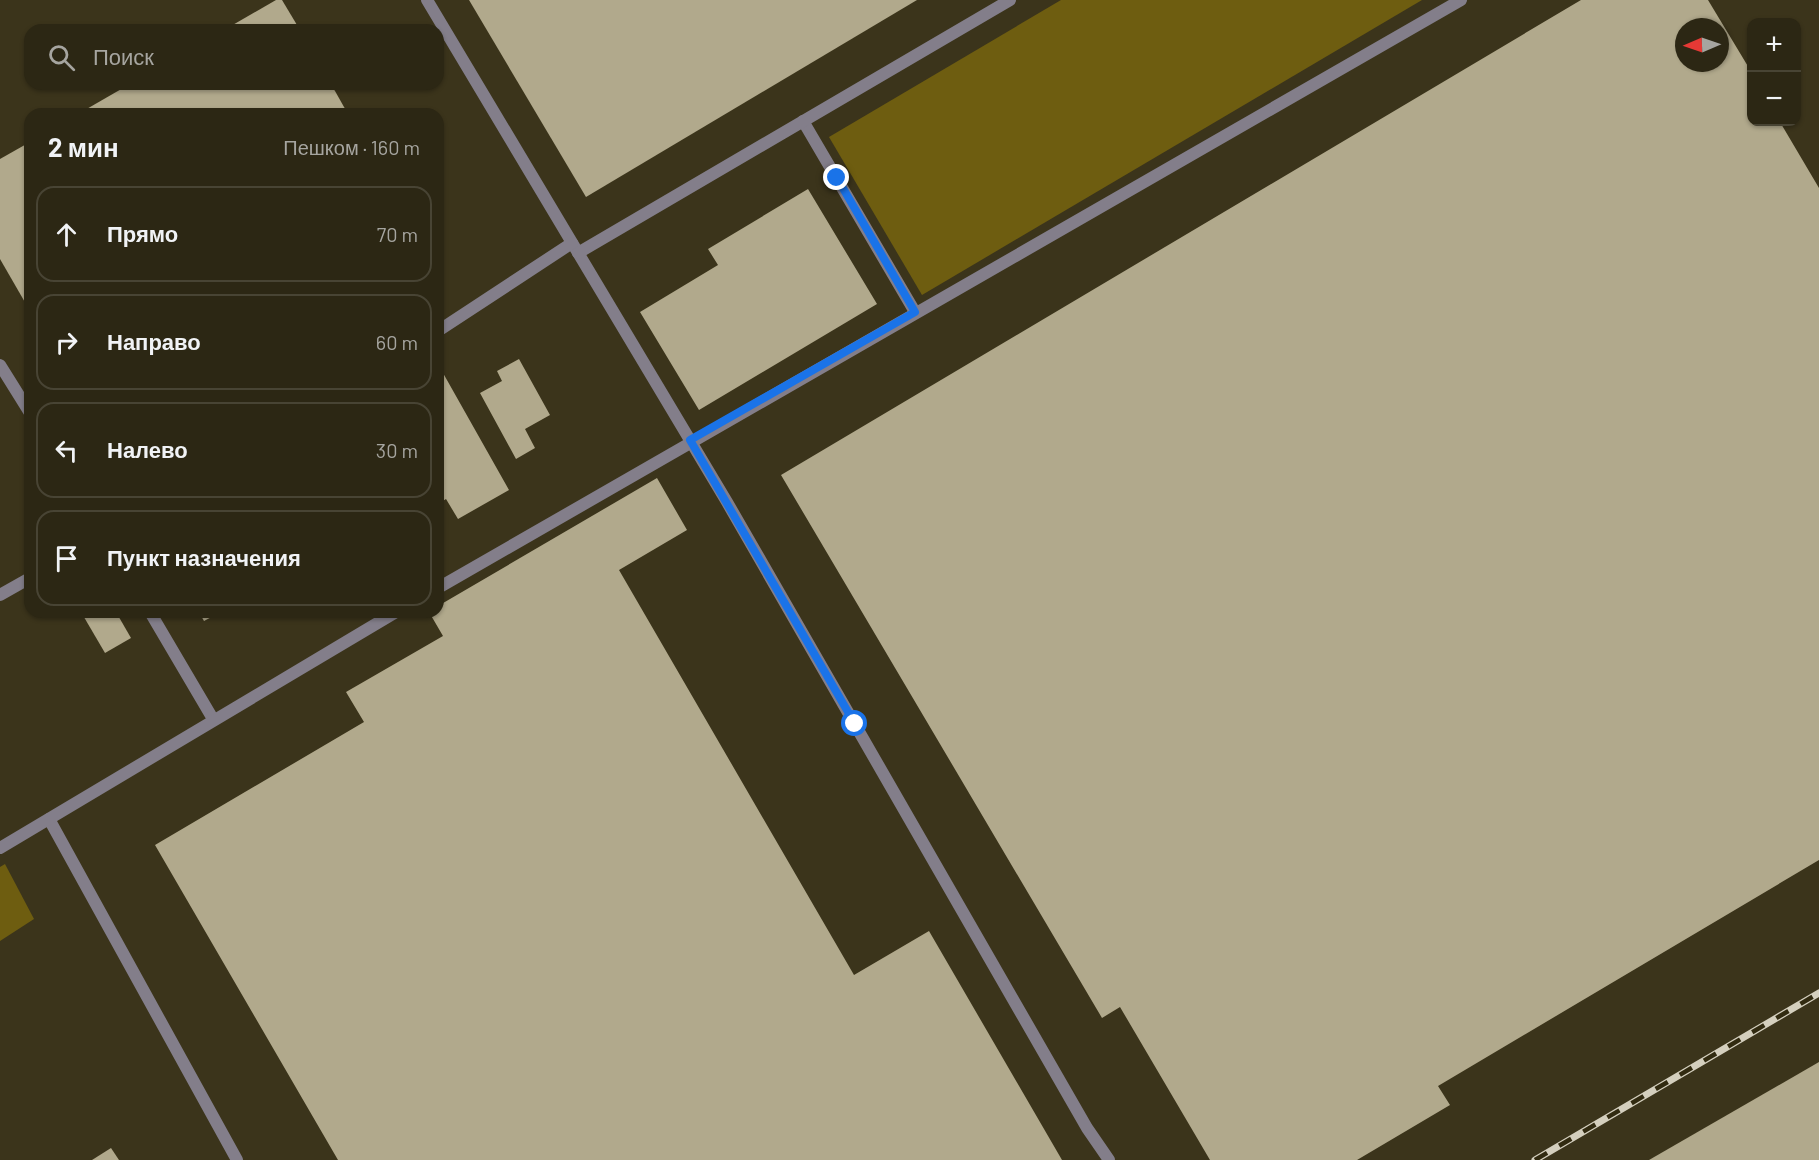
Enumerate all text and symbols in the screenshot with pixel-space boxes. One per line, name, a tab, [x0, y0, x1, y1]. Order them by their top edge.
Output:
north arrow	[1675, 18, 1729, 72]
map controls	[1747, 18, 1801, 126]
button: +	[1747, 18, 1801, 72]
search box	[24, 24, 444, 90]
icon: search	[45, 41, 78, 74]
text: Поиск	[93, 43, 154, 69]
button: −	[1747, 72, 1801, 126]
text: 2 мин	[48, 131, 119, 162]
text: Пешком · 160 m	[283, 135, 420, 159]
route end	[823, 164, 849, 190]
icon: ahead	[50, 218, 83, 251]
text: Прямо	[107, 220, 178, 246]
text: 70 m	[377, 222, 418, 246]
icon: right	[50, 326, 83, 359]
text: Направо	[107, 328, 201, 354]
text: 60 m	[376, 330, 418, 354]
icon: left	[50, 434, 83, 467]
text: Налево	[107, 436, 188, 462]
text: 30 m	[376, 438, 418, 462]
icon: arrive	[50, 542, 83, 575]
text: Пункт назначения	[107, 544, 301, 570]
route start	[841, 710, 867, 736]

